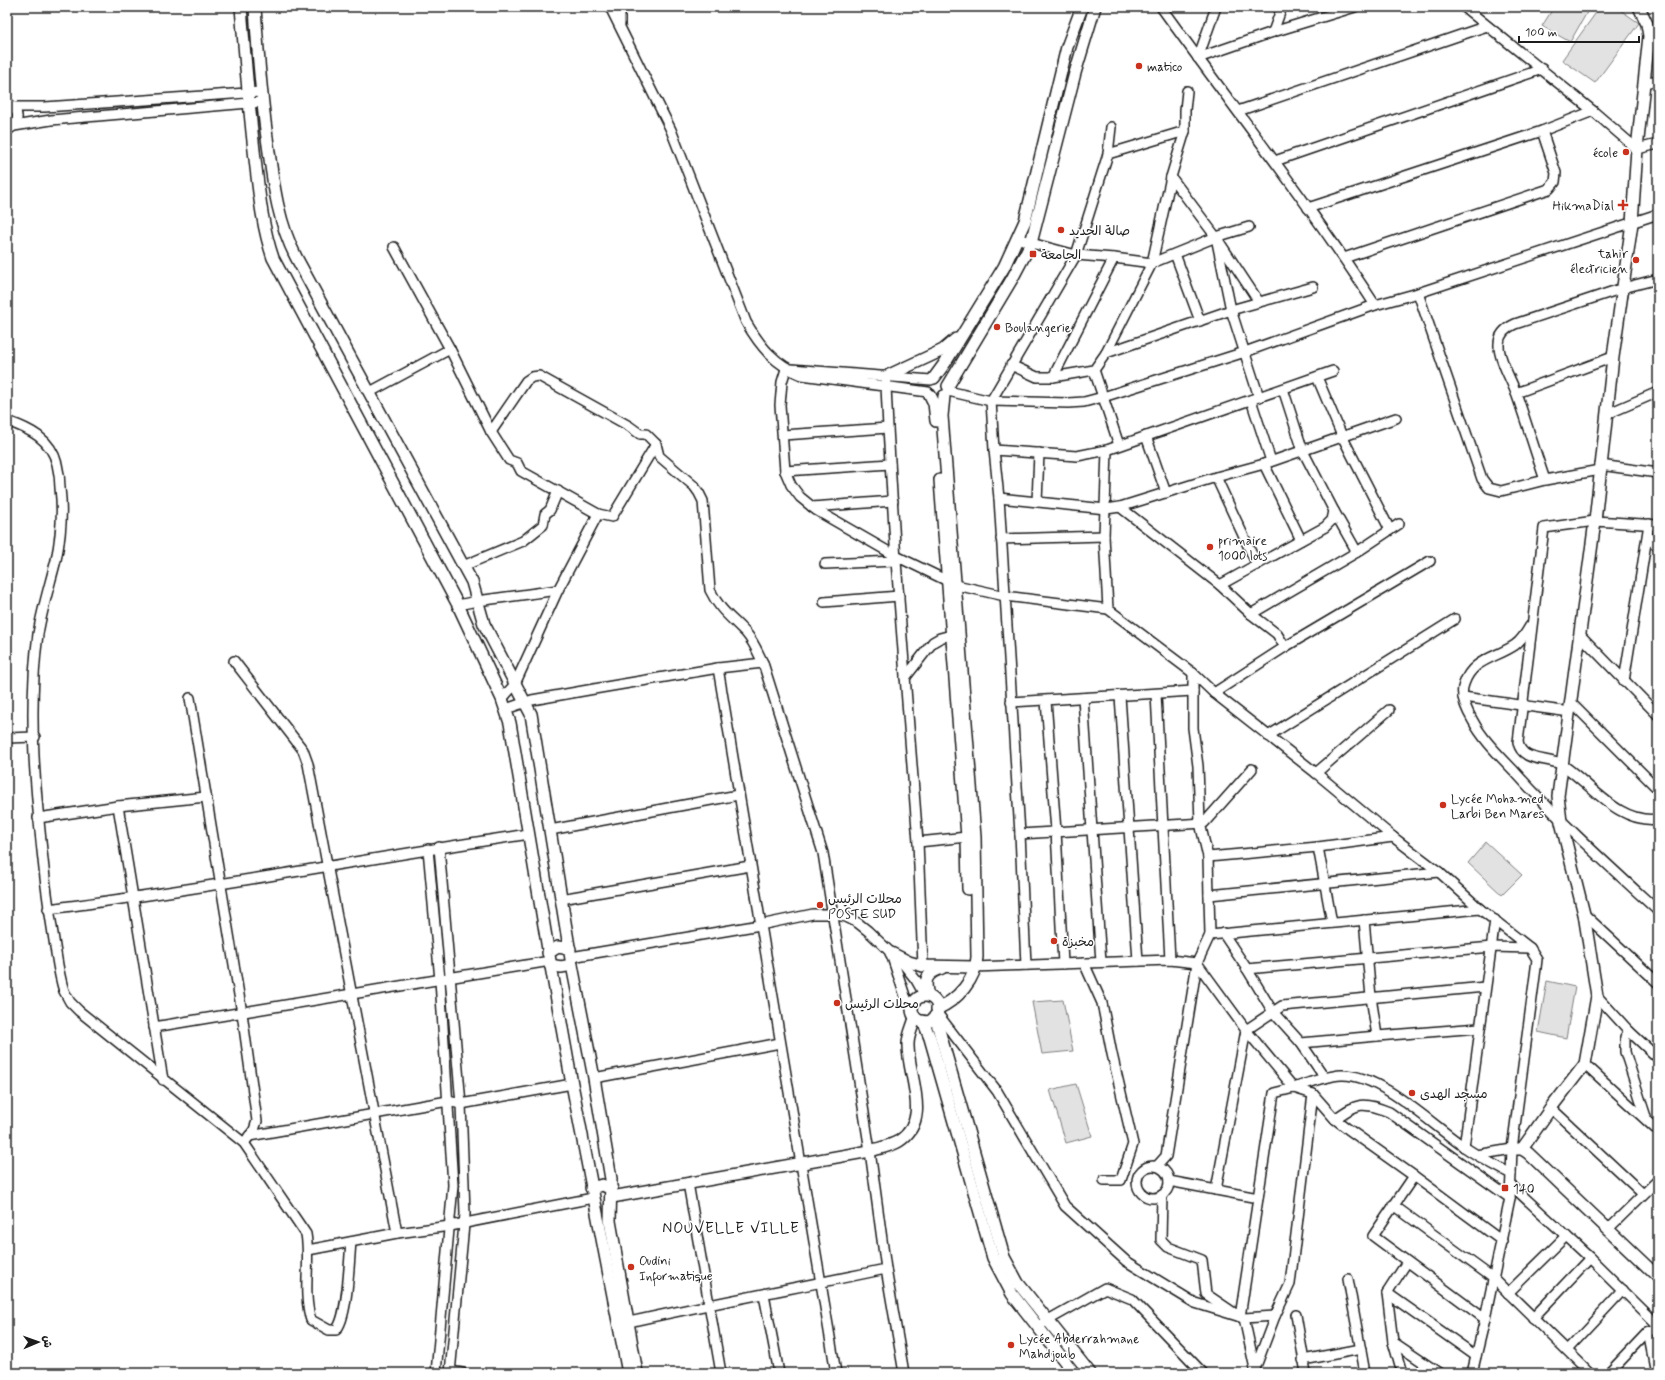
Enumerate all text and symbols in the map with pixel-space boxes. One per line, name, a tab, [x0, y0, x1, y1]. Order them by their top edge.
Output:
scale bar	[1519, 18, 1639, 44]
text: 100 m	[1525, 25, 1557, 41]
place label: matico	[1147, 59, 1183, 76]
marker: matico	[1134, 61, 1144, 71]
place label: école	[1592, 145, 1618, 162]
marker: école	[1621, 147, 1631, 157]
place label: HikmaDial	[1552, 198, 1614, 215]
marker: HikmaDial	[1617, 199, 1629, 211]
place label: صالة الحديد	[1069, 223, 1130, 240]
marker: صالة الحديد	[1056, 225, 1066, 235]
place label: tahir électricien	[1570, 246, 1629, 278]
place label: الجامعة	[1041, 247, 1081, 264]
marker: الجامعة	[1028, 249, 1038, 259]
marker: tahir électricien	[1631, 255, 1641, 265]
place label: Boulangerie	[1005, 320, 1071, 337]
marker: Boulangerie	[992, 322, 1002, 332]
place label: primaire 1000 lots	[1218, 533, 1267, 565]
marker: primaire 1000 lots	[1205, 542, 1215, 552]
place label: Lycée Mohamed Larbi Ben Mares	[1451, 791, 1545, 823]
marker: Lycée Mohamed Larbi Ben Mares	[1438, 800, 1448, 810]
place label: محلات الرئيس POSTE SUD	[828, 891, 902, 923]
marker: محلات الرئيس POSTE SUD	[815, 900, 825, 910]
place label: مخبزة	[1062, 934, 1094, 951]
marker: مخبزة	[1049, 936, 1059, 946]
place label: محلات الرئيس	[845, 996, 919, 1013]
marker: محلات الرئيس	[832, 998, 842, 1008]
place label: مسجد الهدى	[1420, 1086, 1488, 1103]
marker: مسجد الهدى	[1407, 1088, 1417, 1098]
place label: 140	[1513, 1181, 1535, 1198]
marker: 140	[1500, 1183, 1510, 1193]
district label: NOUVELLE VILLE	[662, 1219, 800, 1239]
place label: Oudini Informatique	[639, 1253, 713, 1287]
marker: Oudini Informatique	[626, 1262, 636, 1272]
north arrow	[18, 1322, 58, 1362]
place label: Lycée Abderrahmane Mahdjoub	[1019, 1331, 1139, 1363]
text: ش	[40, 1335, 54, 1348]
marker: Lycée Abderrahmane Mahdjoub	[1006, 1340, 1016, 1350]

